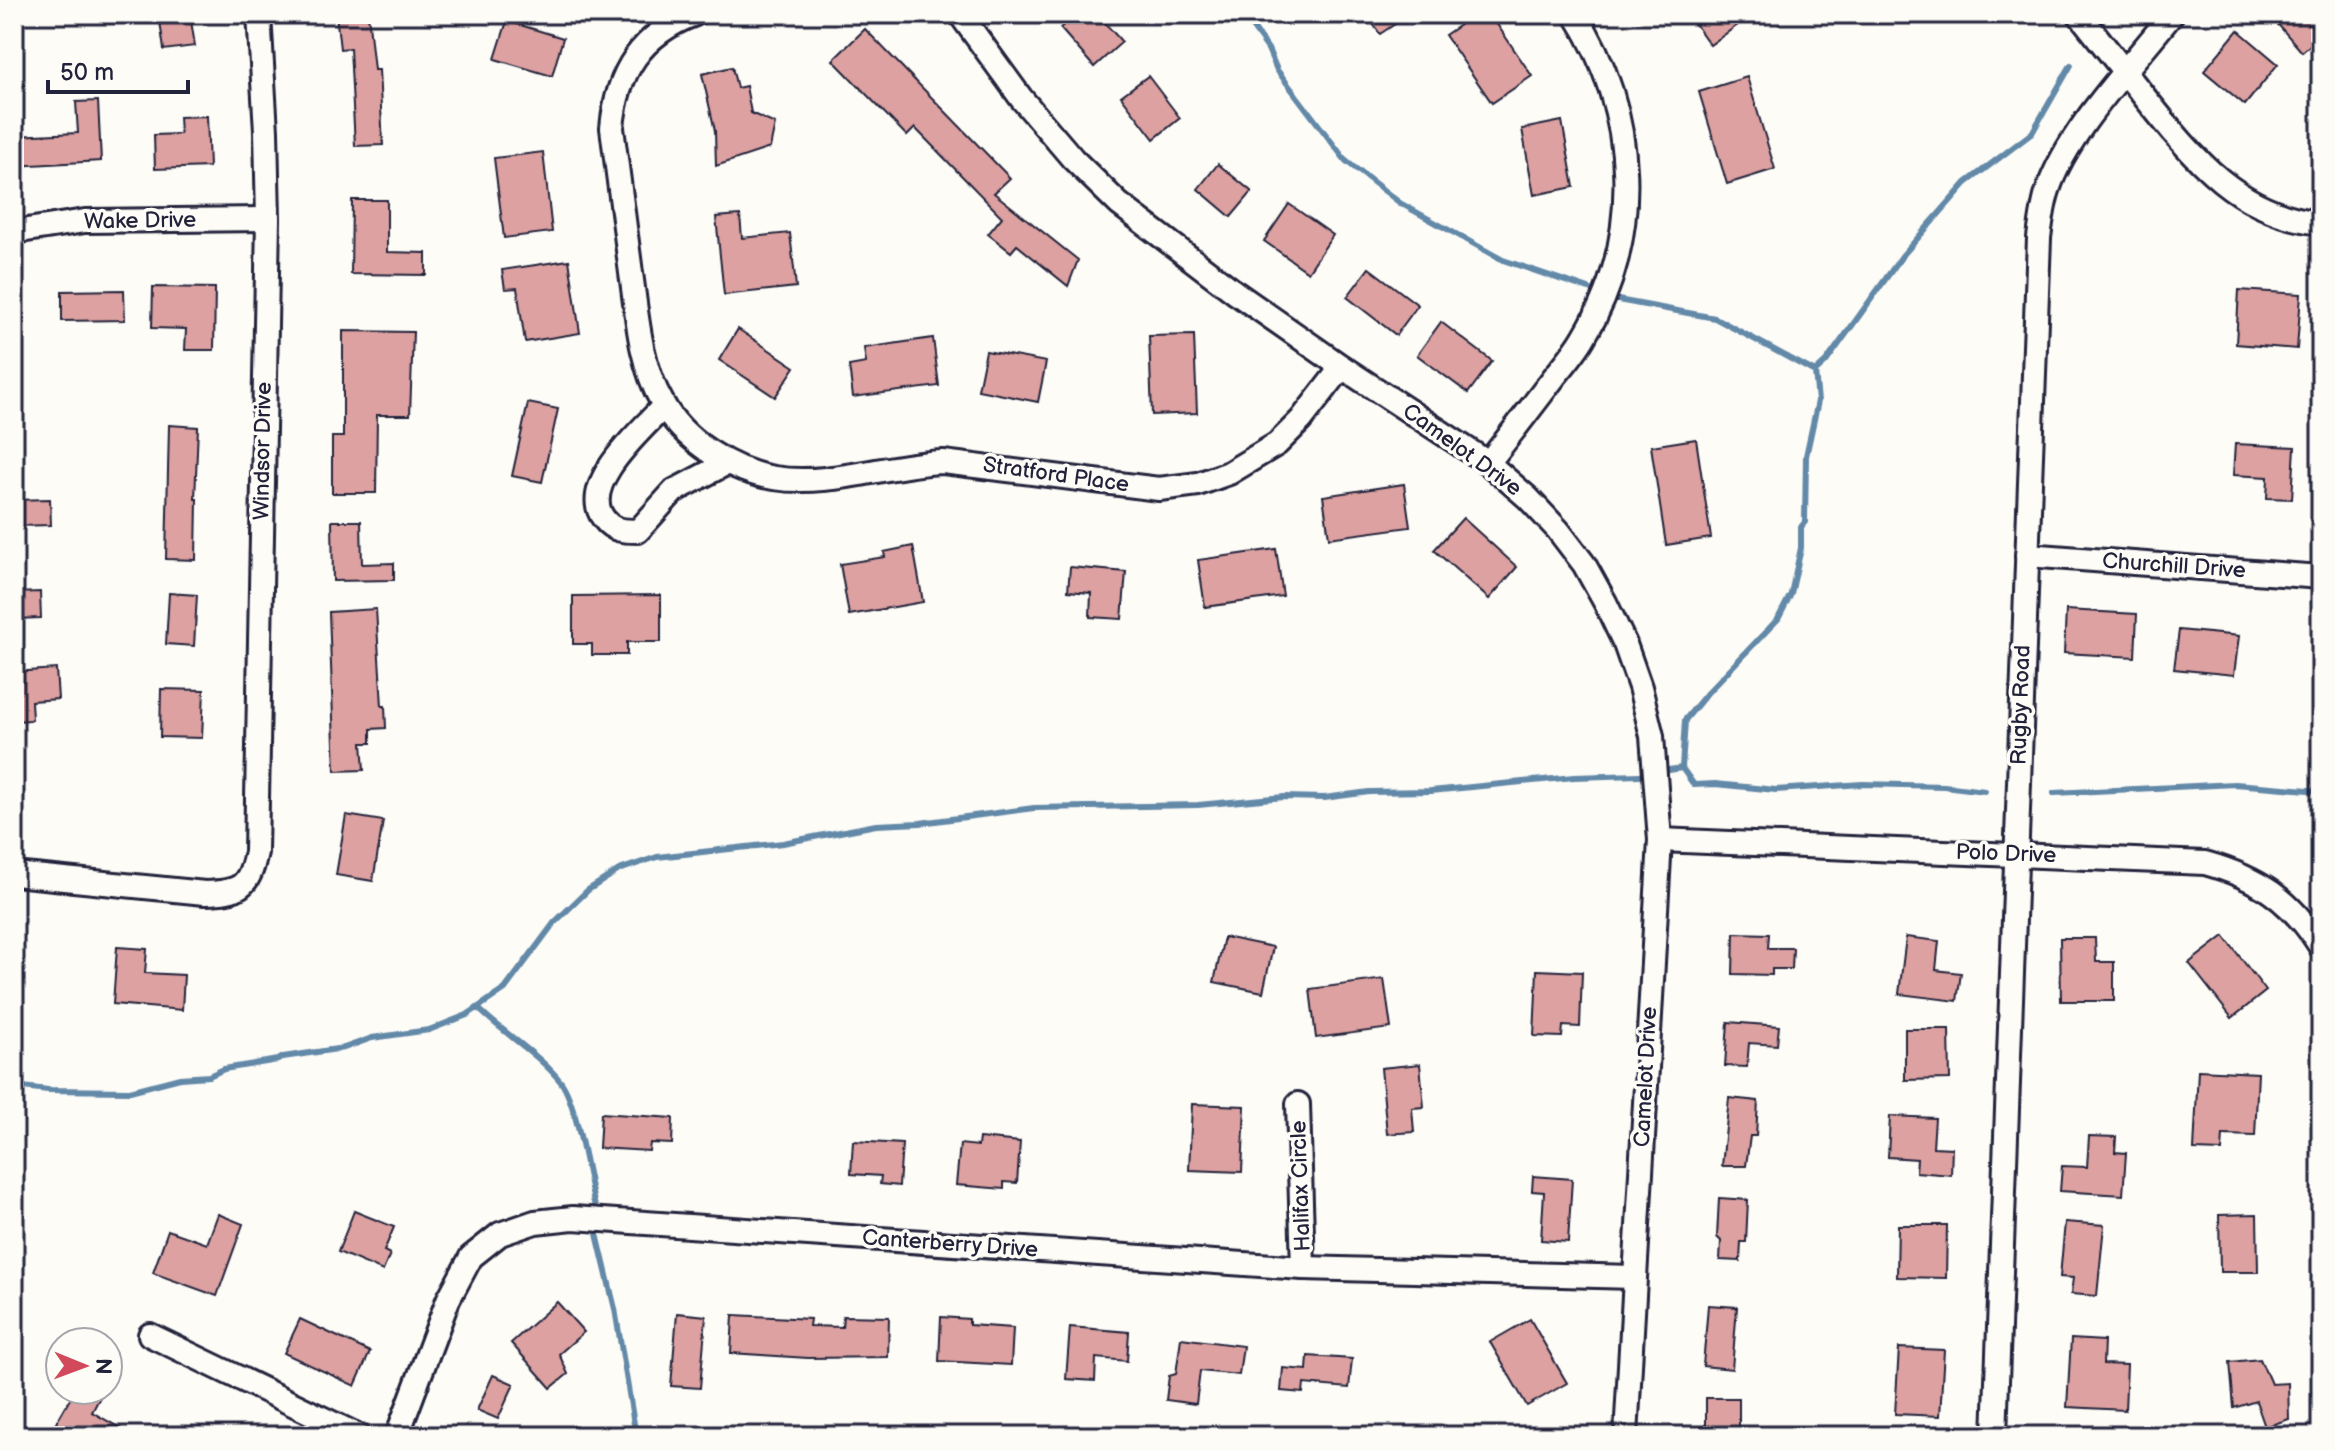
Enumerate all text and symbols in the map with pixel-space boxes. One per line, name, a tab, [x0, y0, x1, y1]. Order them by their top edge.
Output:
scale bar	[48, 44, 188, 94]
text: 50 m	[60, 58, 114, 87]
street label: Wake Drive	[84, 207, 196, 235]
street label: Windsor Drive	[248, 382, 278, 520]
street label: Camelot Drive	[1397, 398, 1527, 502]
street label: Stratford Place	[981, 451, 1131, 499]
street label: Churchill Drive	[2101, 548, 2247, 584]
street label: Rugby Road	[2005, 644, 2037, 766]
street label: Polo Drive	[1955, 839, 2057, 869]
street label: Camelot Drive	[1629, 1006, 1663, 1148]
street label: Halifax Circle	[1285, 1120, 1317, 1252]
street label: Canterberry Drive	[861, 1224, 1039, 1264]
north arrow	[44, 1326, 124, 1406]
text: N	[89, 1358, 116, 1375]

